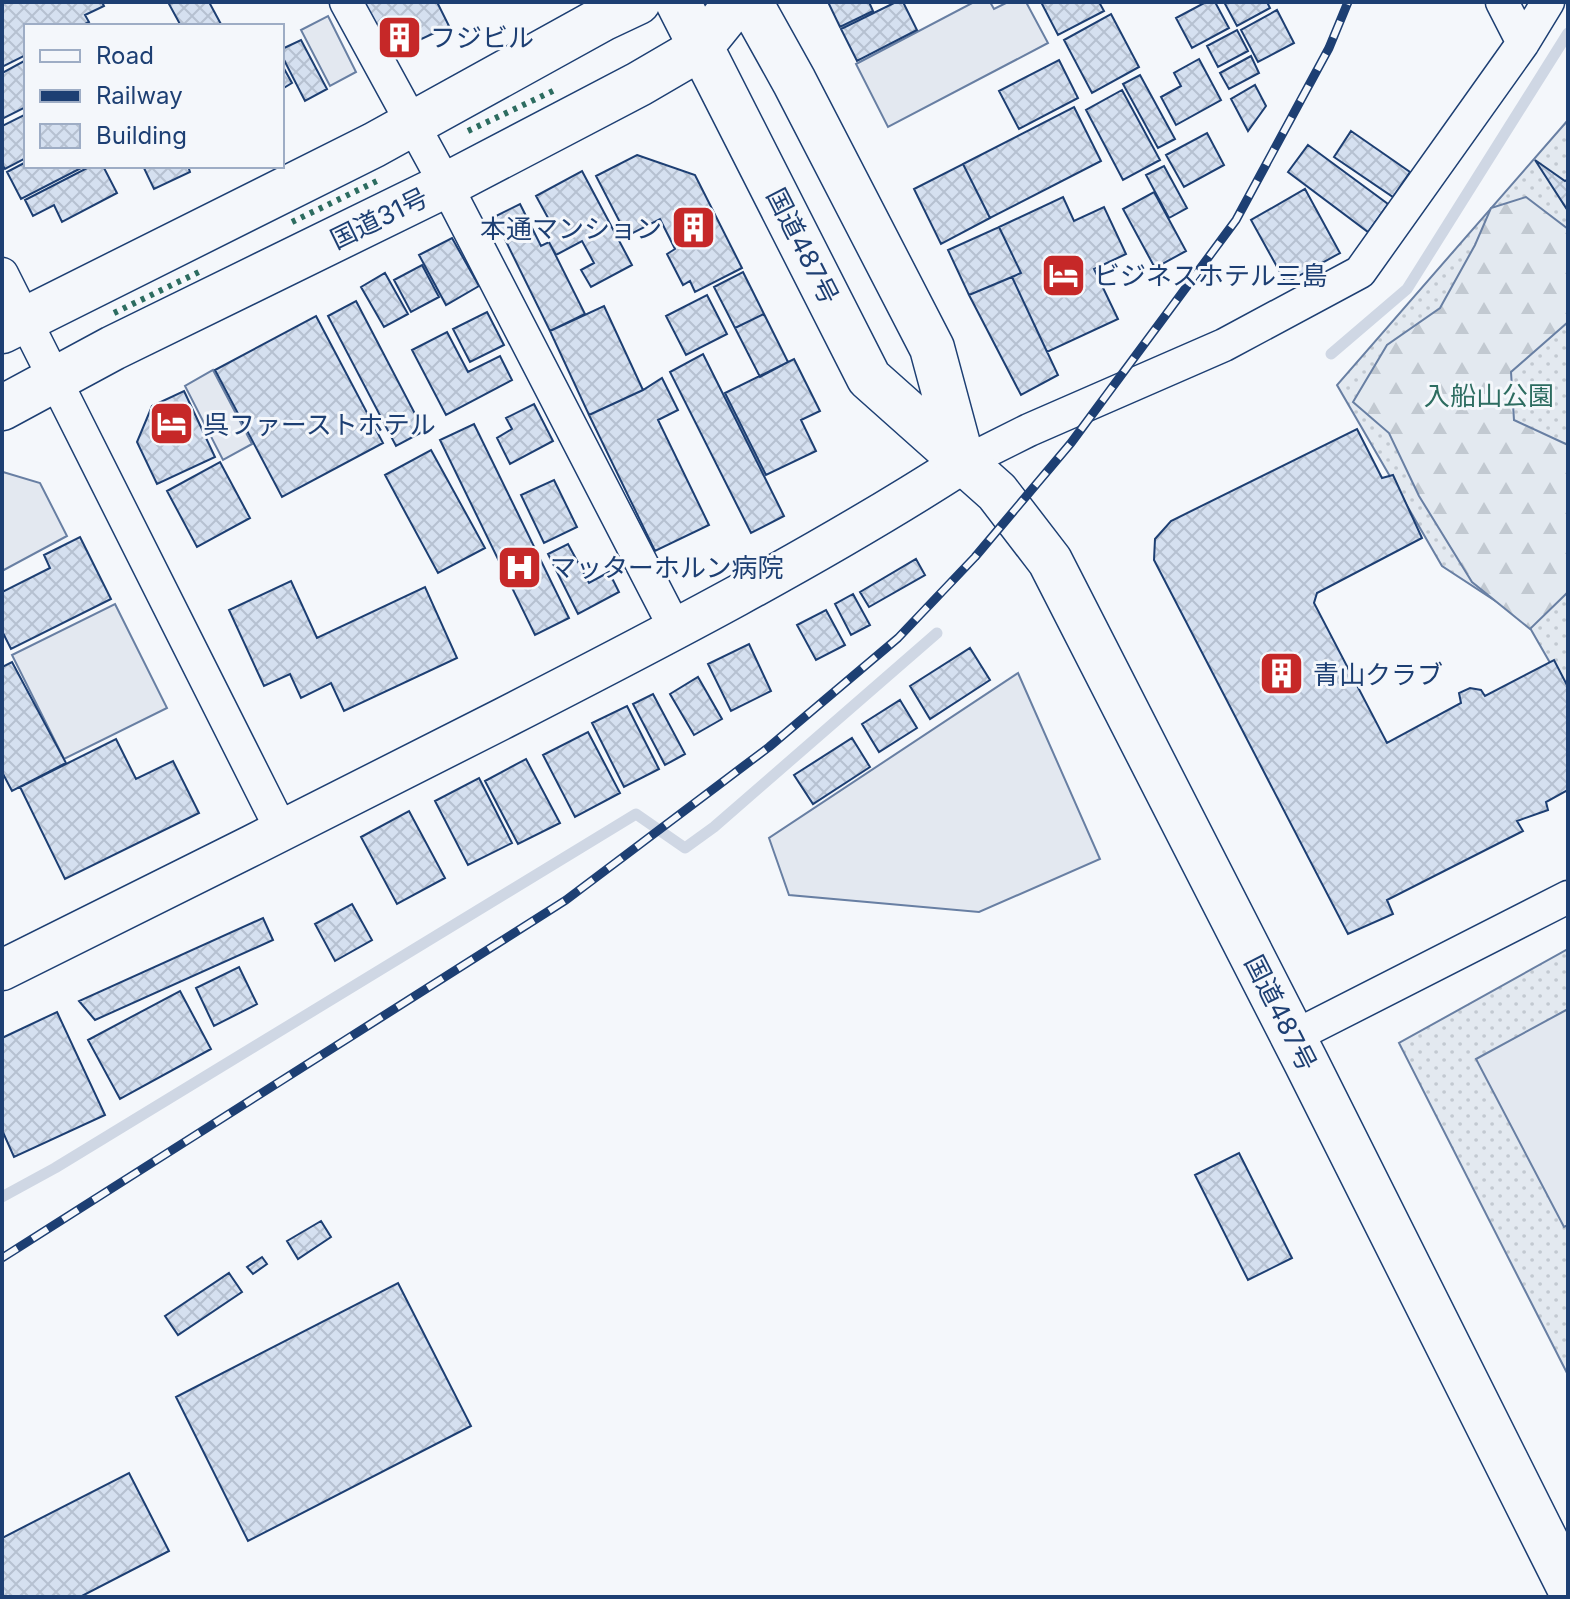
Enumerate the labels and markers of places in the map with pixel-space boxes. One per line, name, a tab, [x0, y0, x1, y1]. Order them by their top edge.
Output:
building icon: フジビル	[375, 13, 423, 61]
place label: フジビル	[430, 22, 534, 53]
building icon: 本通マンション	[669, 204, 717, 252]
place label: 本通マンション	[480, 213, 662, 244]
hotel icon: ビジネスホテル三島	[1039, 251, 1087, 299]
place label: ビジネスホテル三島	[1094, 260, 1328, 291]
hotel icon: 呉ファーストホテル	[148, 400, 196, 448]
place label: 呉ファーストホテル	[203, 409, 436, 440]
hospital icon: マッターホルン病院	[495, 543, 543, 591]
place label: マッターホルン病院	[550, 552, 783, 583]
building icon: 青山クラブ	[1258, 650, 1306, 698]
place label: 青山クラブ	[1313, 659, 1443, 690]

